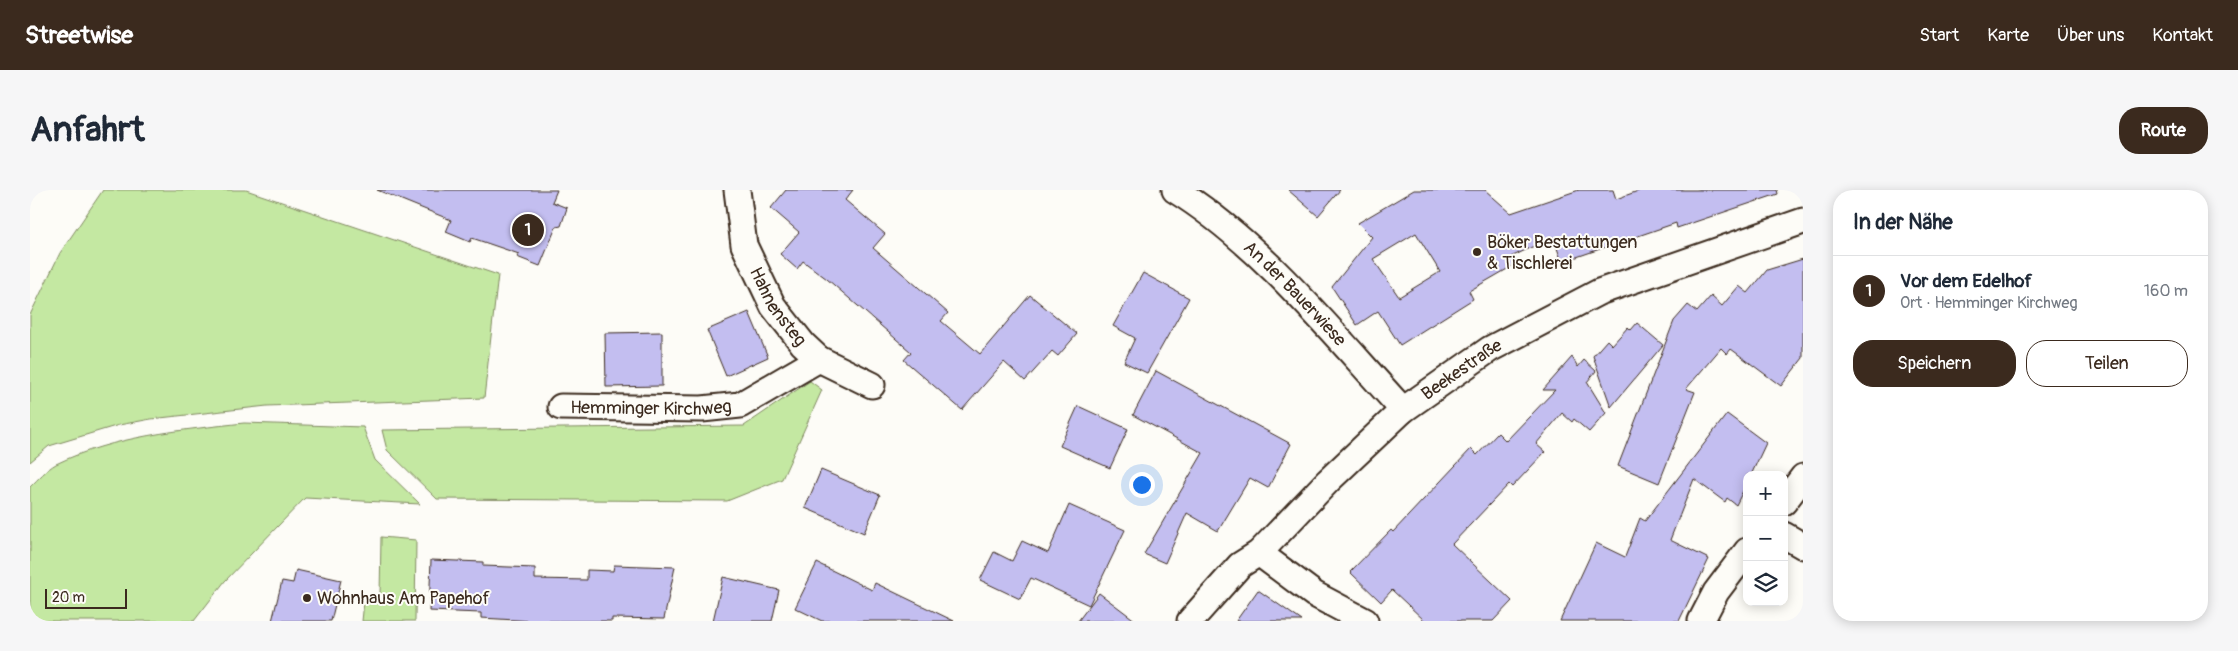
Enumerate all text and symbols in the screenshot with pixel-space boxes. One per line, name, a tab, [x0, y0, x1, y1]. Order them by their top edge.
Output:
text: Streetwise	[25, 21, 133, 50]
text: Start	[1919, 24, 1959, 47]
text: Karte	[1987, 24, 2029, 47]
text: Über uns	[2057, 24, 2124, 47]
text: Kontakt	[2152, 24, 2213, 47]
button: Route	[2119, 107, 2208, 154]
text: Anfahrt	[30, 108, 145, 152]
text: In der Nähe	[1853, 209, 1953, 236]
pin: 1	[512, 211, 544, 249]
place label: Böker Bestattungen & Tischlerei	[1487, 231, 1637, 275]
street label: An der Bauerwiese	[1239, 236, 1351, 351]
marker: Böker Bestattungen & Tischlerei	[1471, 246, 1483, 258]
street label: Hahnensteg	[744, 263, 811, 351]
text: Vor dem Edelhof	[1900, 269, 2032, 293]
text: 1	[1866, 281, 1872, 301]
text: 160 m	[2144, 281, 2188, 301]
text: Ort · Hemminger Kirchweg	[1900, 293, 2078, 313]
street label: Beekestraße	[1417, 334, 1506, 406]
button: Speichern	[1853, 340, 2016, 387]
button: Teilen	[2026, 340, 2188, 387]
street label: Hemminger Kirchweg	[570, 395, 733, 421]
map controls	[1743, 471, 1788, 606]
button: +	[1743, 471, 1788, 516]
your location	[1129, 472, 1155, 498]
button: −	[1743, 516, 1788, 561]
button: layers	[1743, 561, 1788, 606]
scale bar	[45, 586, 128, 609]
place label: Wohnhaus Am Papehof	[317, 587, 490, 610]
text: 20 m	[52, 589, 85, 606]
marker: Wohnhaus Am Papehof	[301, 592, 313, 604]

